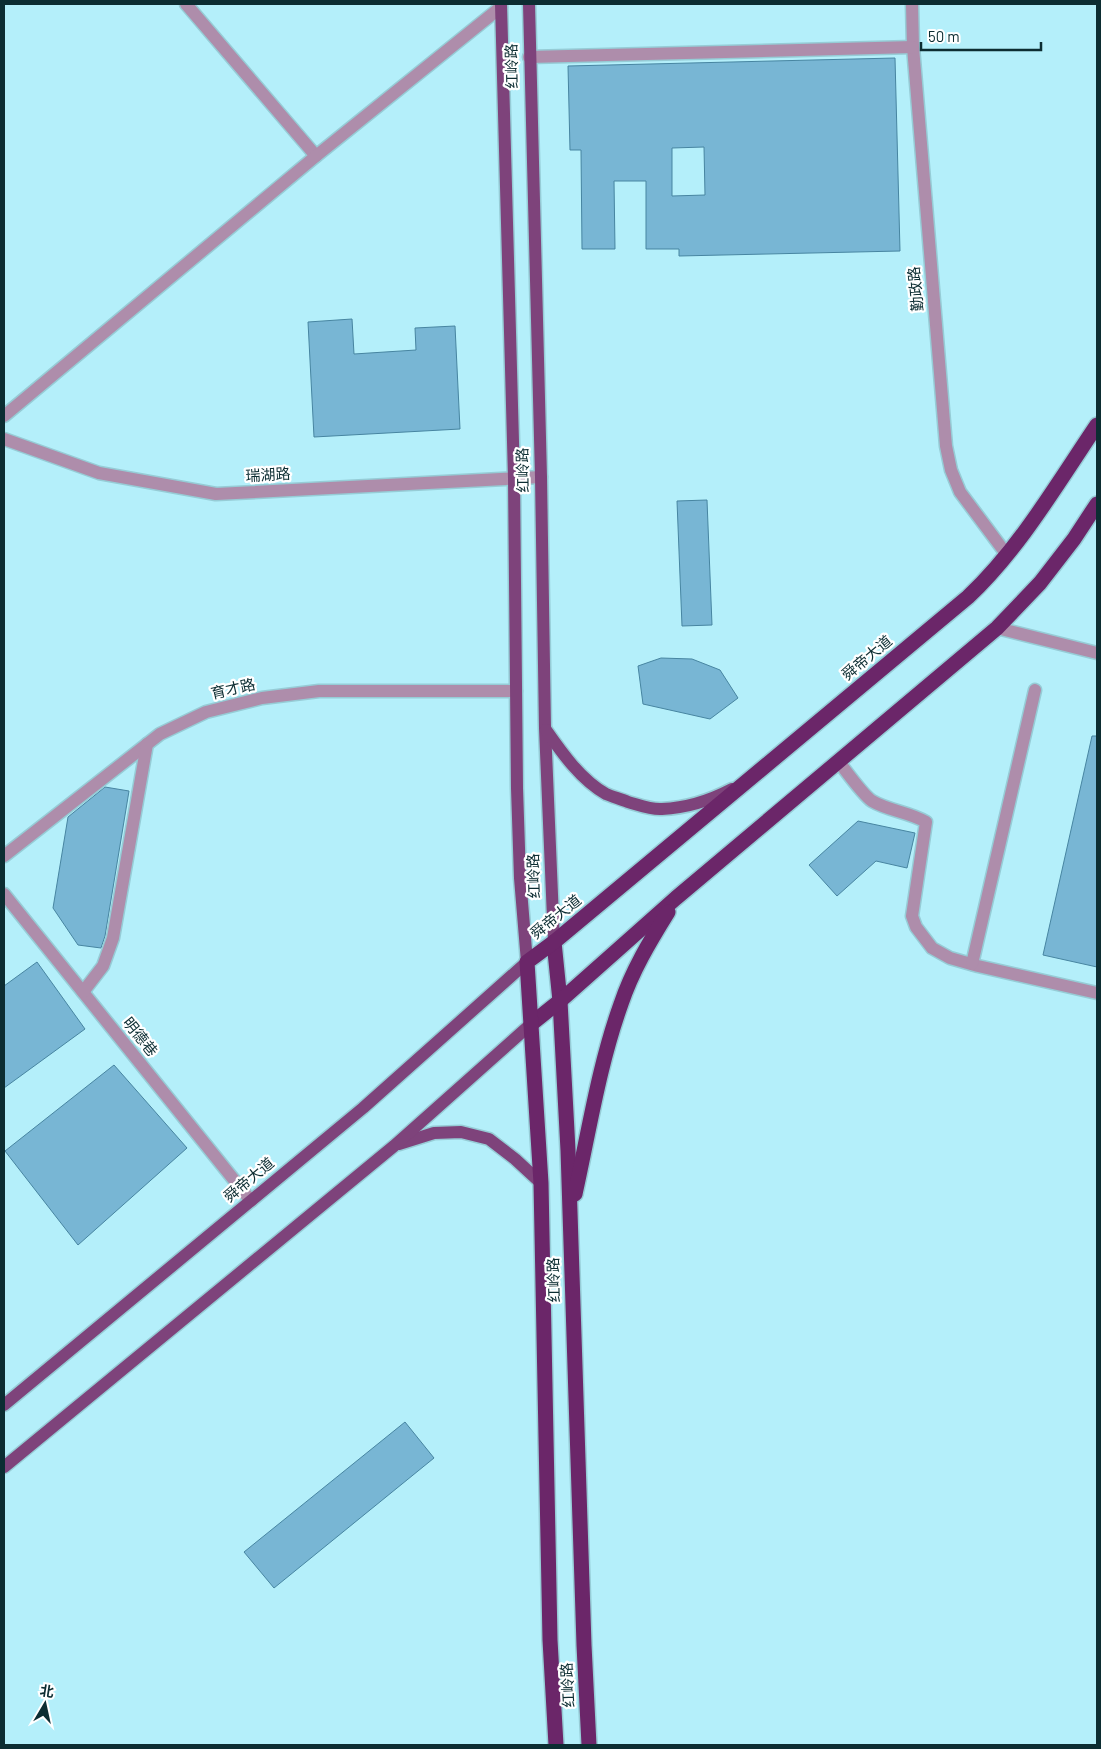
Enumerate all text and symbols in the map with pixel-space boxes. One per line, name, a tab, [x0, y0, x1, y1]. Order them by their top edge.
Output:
scale bar	[921, 20, 1041, 52]
text: 50 m	[928, 27, 960, 45]
street label: 红岭路	[502, 43, 520, 89]
street label: 勤政路	[904, 266, 926, 312]
street label: 红岭路	[513, 447, 531, 493]
street label: 瑞湖路	[245, 464, 291, 484]
street label: 舜帝大道	[838, 631, 895, 683]
street label: 育才路	[209, 674, 257, 702]
street label: 红岭路	[523, 853, 543, 899]
street label: 舜帝大道	[526, 890, 584, 942]
street label: 明德巷	[120, 1013, 162, 1060]
street label: 舜帝大道	[220, 1153, 277, 1205]
street label: 红岭路	[543, 1257, 563, 1303]
street label: 红岭路	[557, 1662, 577, 1708]
north arrow	[20, 1679, 70, 1729]
text: 北	[39, 1681, 55, 1700]

